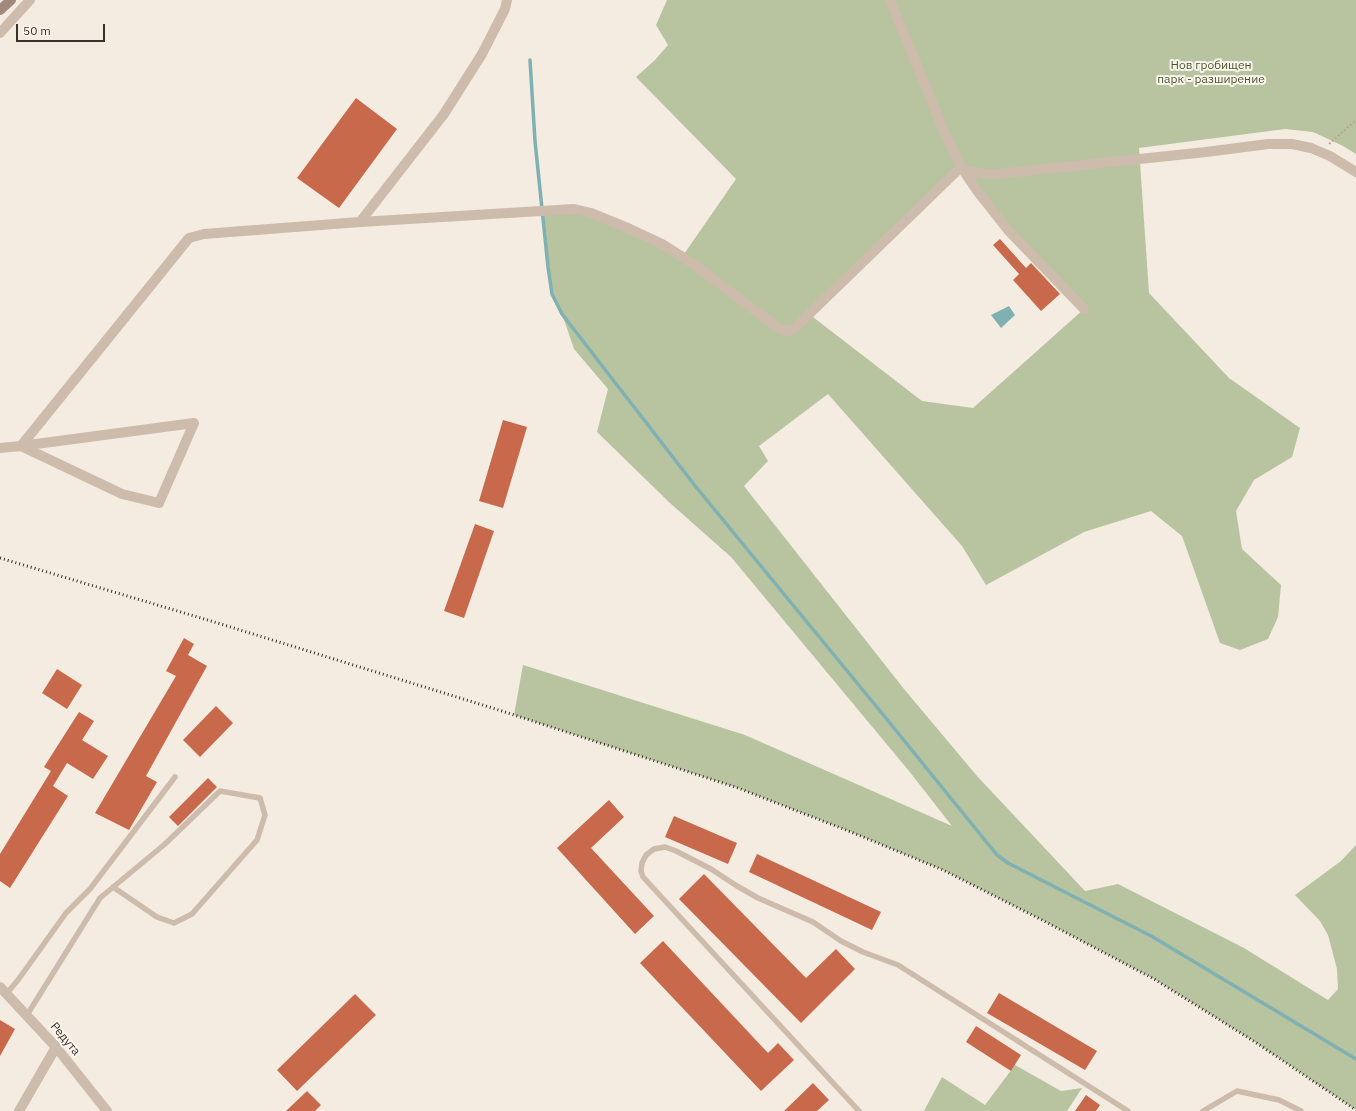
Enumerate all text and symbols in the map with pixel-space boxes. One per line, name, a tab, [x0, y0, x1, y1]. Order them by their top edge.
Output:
scale bar	[18, 16, 107, 42]
text: 50 m	[23, 23, 51, 38]
park label: Нов гробищен парк - разширение	[1157, 59, 1265, 87]
street label: Редута	[47, 1020, 83, 1058]

